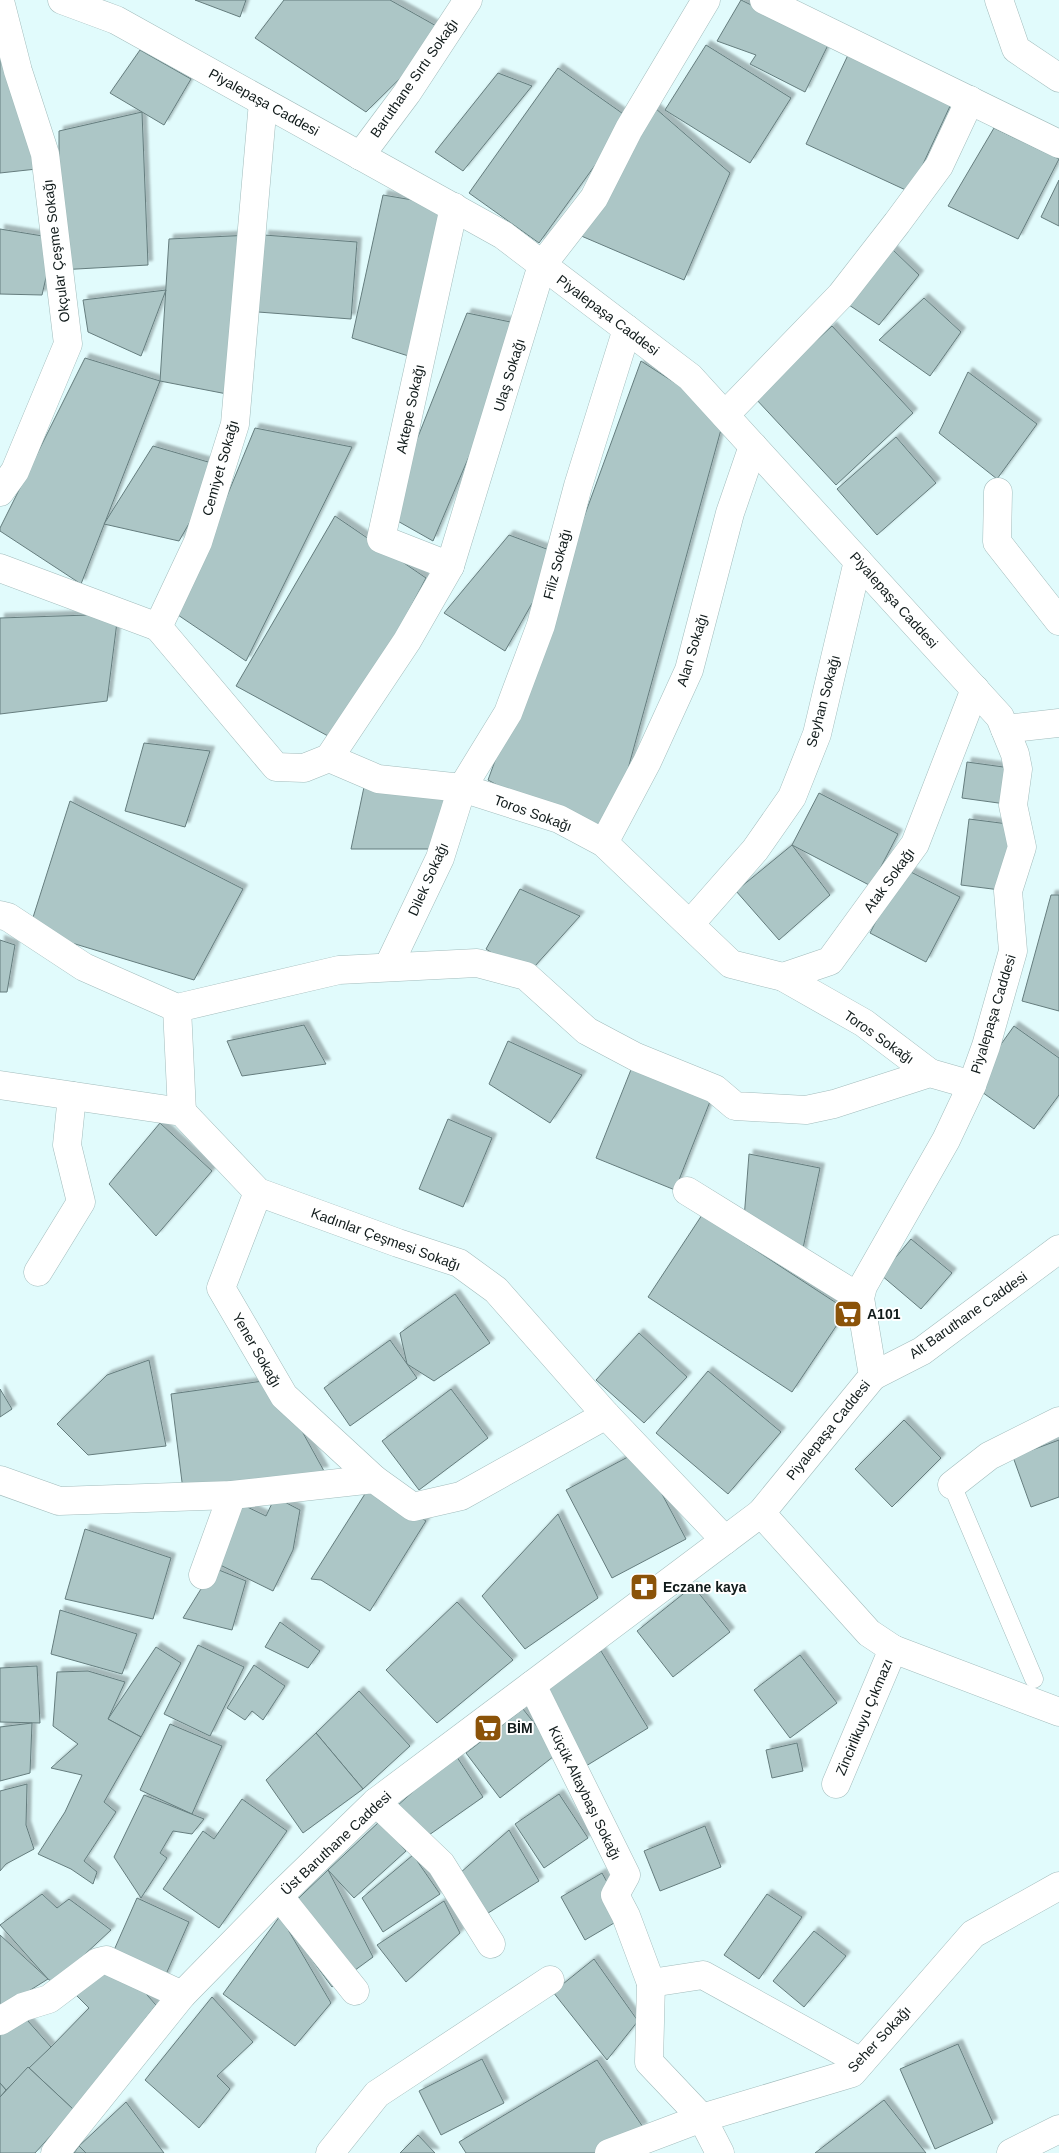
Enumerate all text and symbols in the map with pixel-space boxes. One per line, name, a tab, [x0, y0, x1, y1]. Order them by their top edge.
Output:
street label: Baruthane Sırtı Sokağı	[367, 15, 461, 141]
street label: Piyalepaşa Caddesi	[206, 65, 322, 139]
street label: Okçular Çeşme Sokağı	[39, 179, 73, 323]
street label: Piyalepaşa Caddesi	[554, 271, 662, 359]
street label: Ulaş Sokağı	[490, 337, 528, 413]
street label: Aktepe Sokağı	[393, 363, 427, 455]
street label: Cemiyet Sokağı	[199, 418, 241, 518]
street label: Filiz Sokağı	[540, 527, 574, 601]
street label: Piyalepaşa Caddesi	[847, 549, 941, 651]
street label: Alan Sokağı	[673, 612, 711, 688]
street label: Seyhan Sokağı	[803, 653, 843, 749]
street label: Toros Sokağı	[492, 792, 574, 834]
street label: Dilek Sokağı	[405, 840, 451, 918]
street label: Atak Sokağı	[860, 845, 918, 915]
street label: Piyalepaşa Caddesi	[967, 952, 1019, 1076]
street label: Toros Sokağı	[841, 1007, 917, 1067]
street label: Kadınlar Çeşmesi Sokağı	[309, 1204, 463, 1274]
street label: Alt Baruthane Caddesi	[906, 1268, 1030, 1362]
supermarket icon: A101	[833, 1299, 863, 1329]
place label: A101	[867, 1306, 901, 1322]
street label: Yener Sokağı	[229, 1310, 285, 1390]
street label: Piyalepaşa Caddesi	[783, 1377, 873, 1483]
pharmacy icon: Eczane kaya	[629, 1572, 659, 1602]
place label: Eczane kaya	[663, 1579, 746, 1595]
street label: Zincirlikuyu Çıkmazı	[832, 1656, 896, 1778]
supermarket icon: BİM	[473, 1713, 503, 1743]
place label: BİM	[507, 1720, 533, 1736]
street label: Küçük Altaybaşı Sokağı	[546, 1723, 624, 1863]
street label: Üst Baruthane Caddesi	[277, 1787, 394, 1898]
street label: Seher Sokağı	[844, 2003, 914, 2075]

